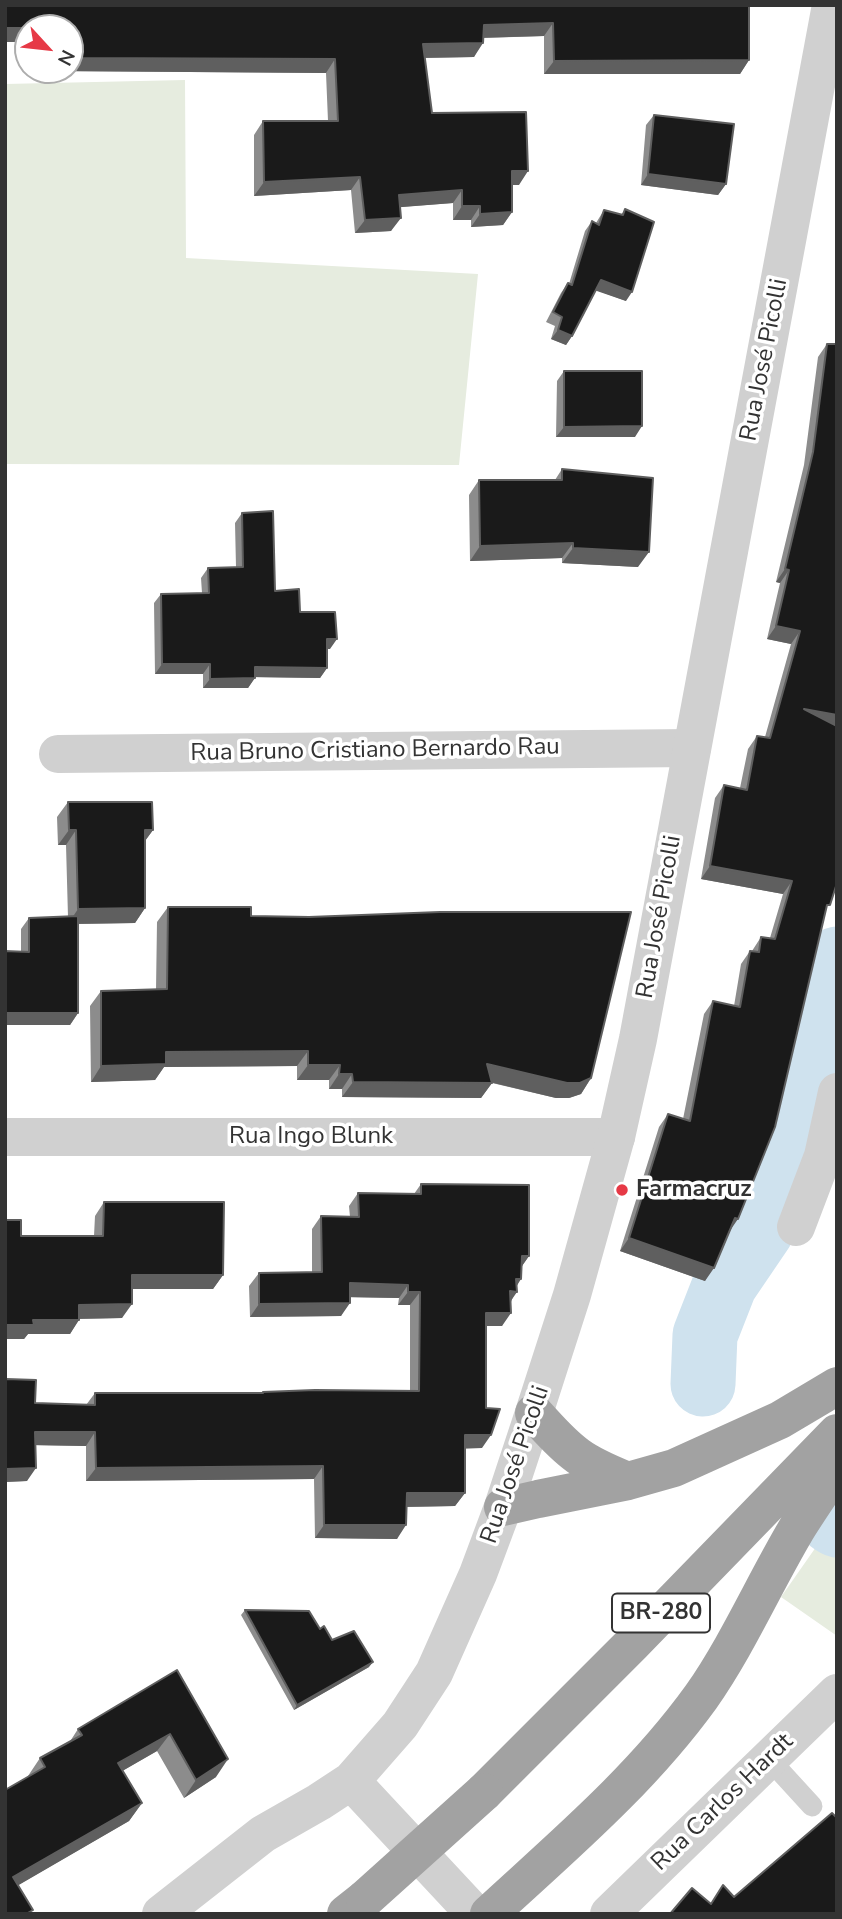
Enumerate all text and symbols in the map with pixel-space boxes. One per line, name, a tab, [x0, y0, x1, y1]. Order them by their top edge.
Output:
north arrow	[14, 14, 84, 84]
text: N	[51, 45, 81, 70]
street label: Rua José Picolli	[735, 276, 795, 444]
street label: Rua Bruno Cristiano Bernardo Rau	[190, 733, 560, 769]
street label: Rua José Picolli	[632, 833, 688, 1001]
street label: Rua Ingo Blunk	[229, 1123, 393, 1151]
place label: Farmacruz	[636, 1176, 752, 1204]
marker: Farmacruz	[614, 1182, 630, 1198]
street label: Rua José Picolli	[476, 1382, 556, 1548]
road number: BR-280	[612, 1594, 710, 1632]
street label: Rua Carlos Hardt	[646, 1728, 800, 1878]

